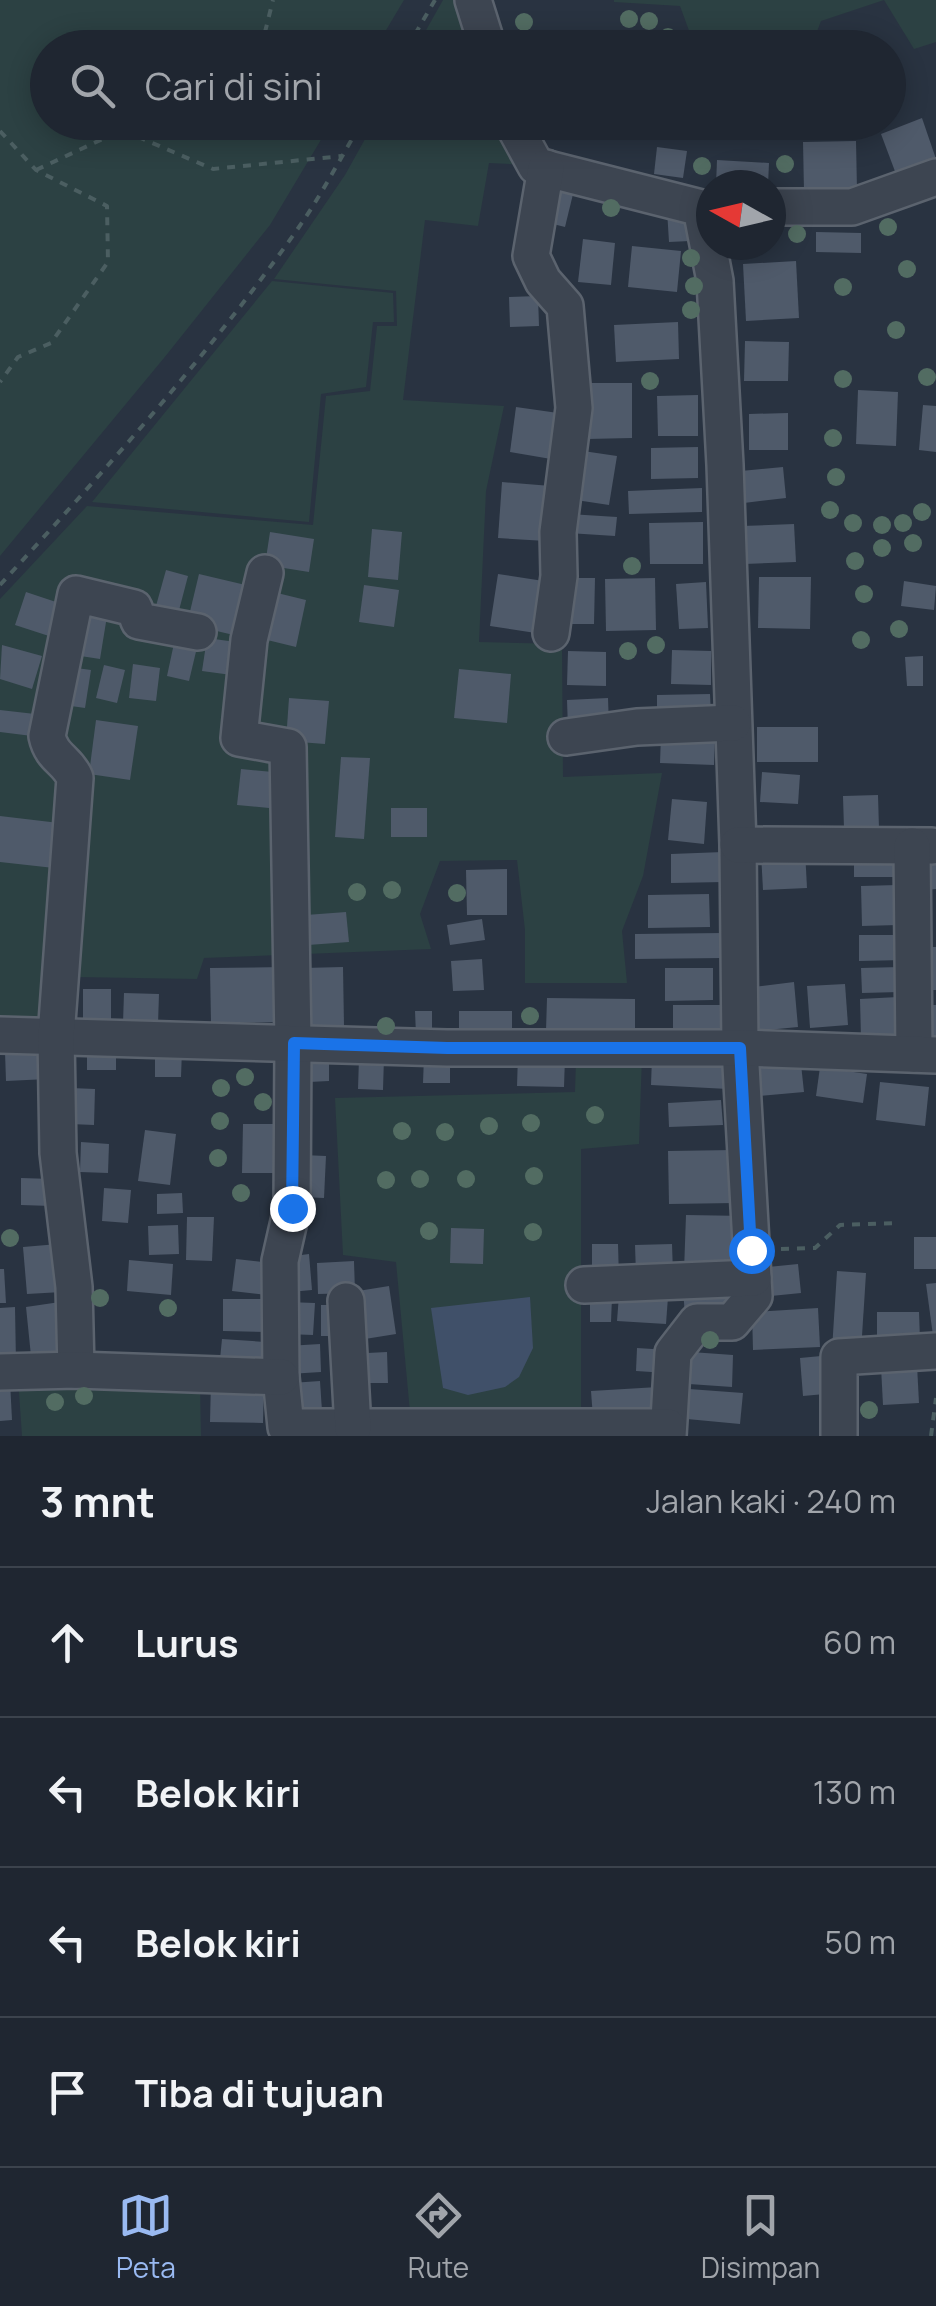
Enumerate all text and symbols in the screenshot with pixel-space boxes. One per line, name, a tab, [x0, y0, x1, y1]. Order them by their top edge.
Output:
search box	[30, 30, 906, 140]
icon: search	[65, 58, 120, 113]
text: Cari di sini	[145, 59, 323, 111]
north arrow	[696, 170, 786, 260]
route end	[270, 1186, 316, 1232]
route start	[729, 1228, 775, 1274]
text: 3 mnt	[40, 1472, 155, 1530]
text: Jalan kaki · 240 m	[646, 1479, 896, 1523]
icon: ahead	[40, 1615, 95, 1670]
text: Lurus	[135, 1616, 239, 1668]
text: 60 m	[823, 1620, 896, 1664]
icon: left	[40, 1765, 95, 1820]
text: Belok kiri	[135, 1766, 301, 1818]
text: 130 m	[813, 1770, 896, 1814]
icon: left	[40, 1915, 95, 1970]
text: Belok kiri	[135, 1916, 301, 1968]
text: 50 m	[824, 1920, 896, 1964]
icon: arrive	[40, 2065, 95, 2120]
text: Tiba di tujuan	[135, 2066, 384, 2118]
tab: Peta	[116, 2188, 176, 2286]
tab: Rute	[408, 2188, 469, 2286]
tab: Disimpan	[701, 2188, 820, 2286]

